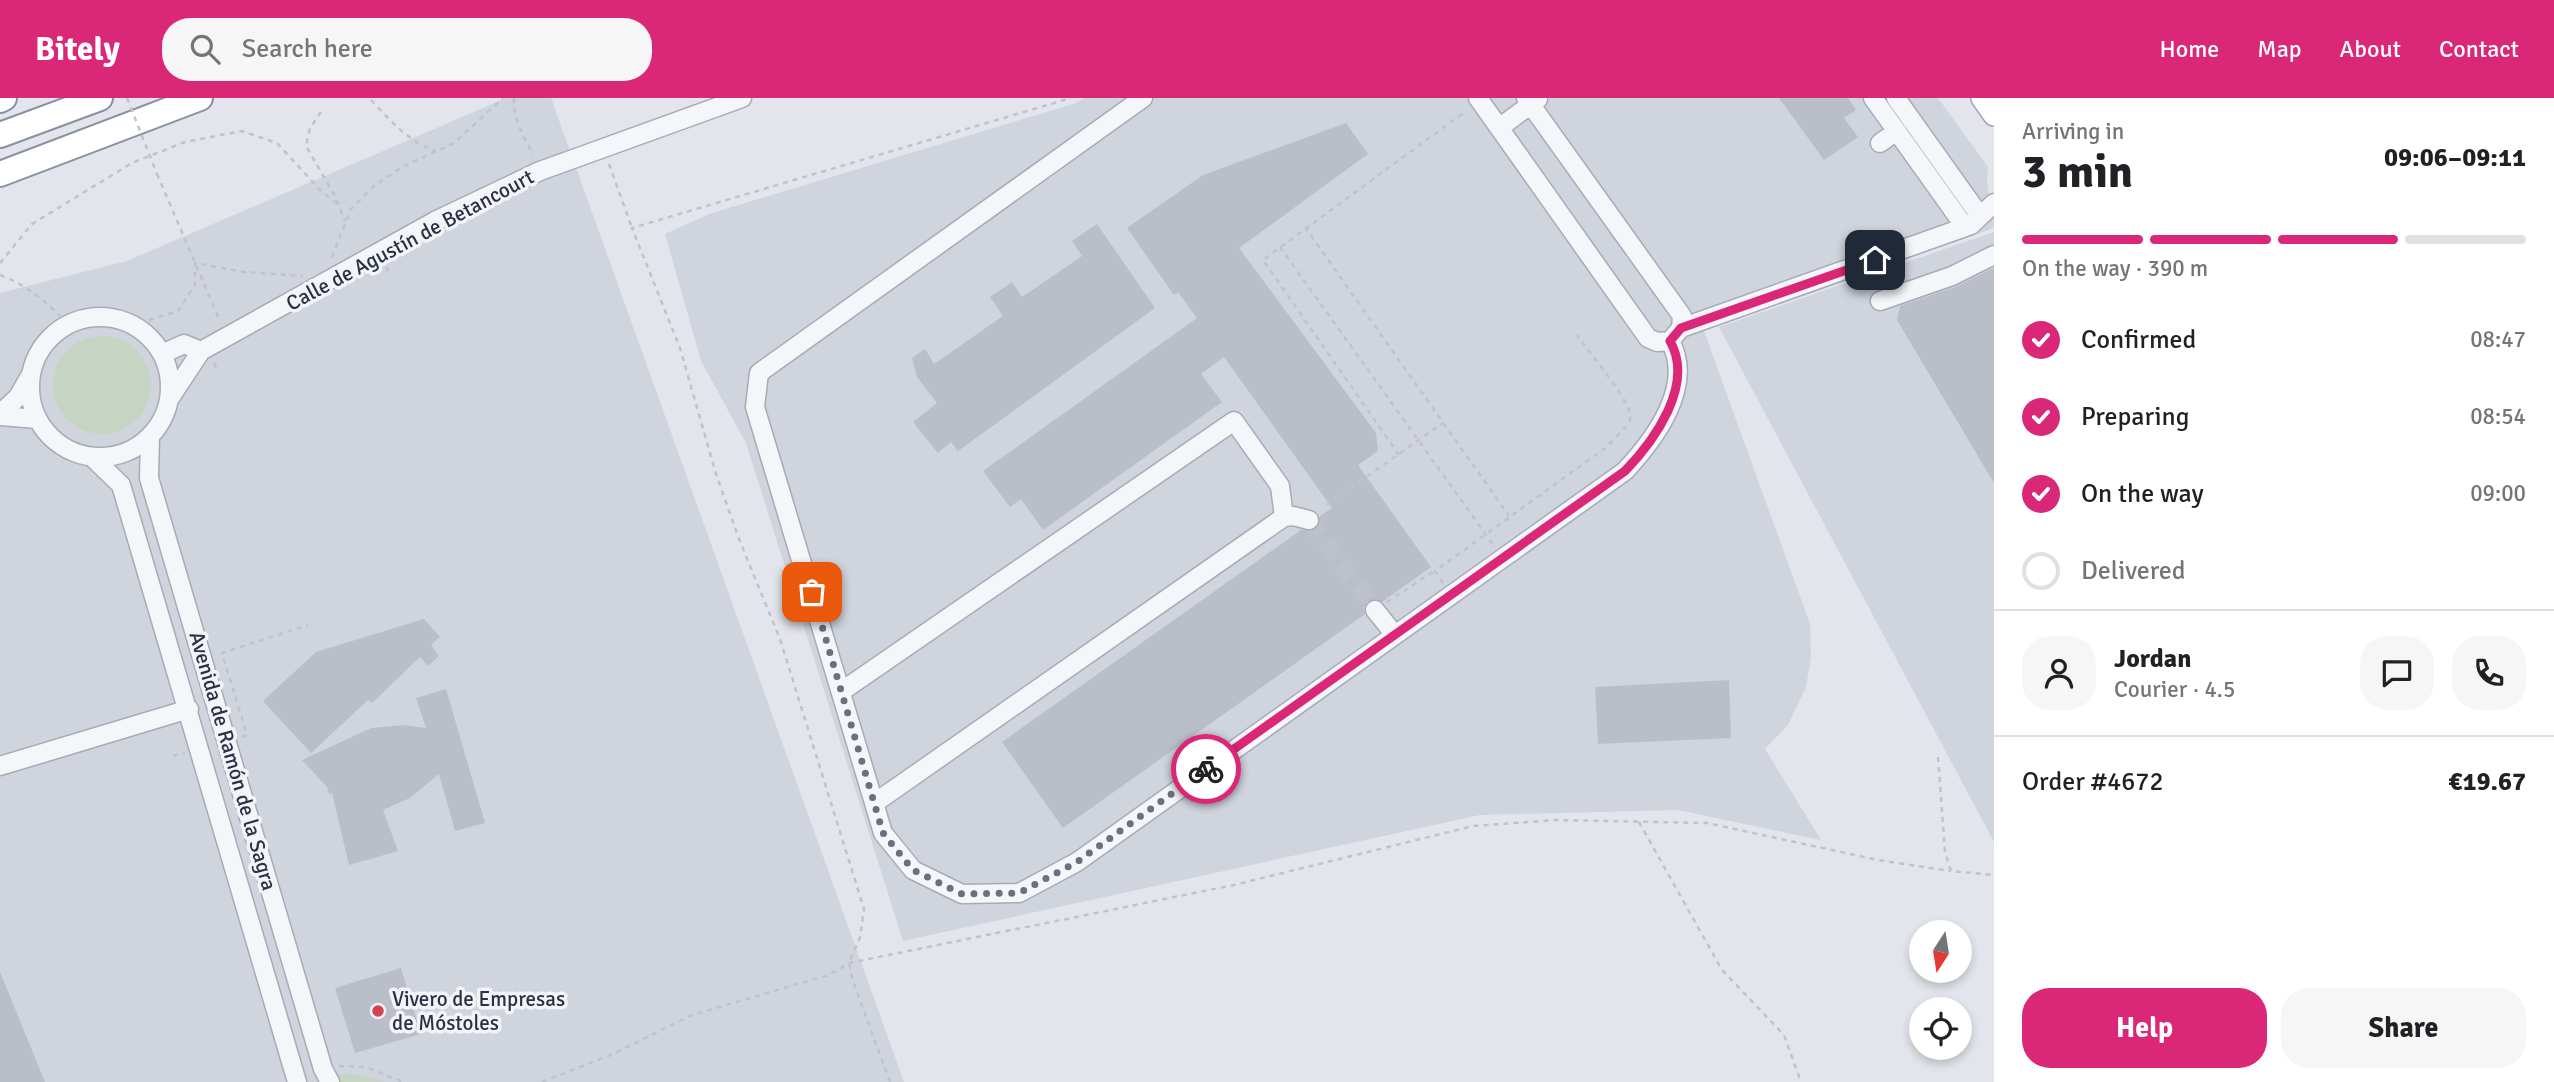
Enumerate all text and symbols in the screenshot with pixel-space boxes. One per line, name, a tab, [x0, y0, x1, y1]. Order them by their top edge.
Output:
search box	[162, 18, 652, 81]
text: Bitely	[35, 29, 120, 70]
icon: search	[186, 30, 224, 68]
text: Search here	[242, 33, 373, 65]
text: Home	[2159, 34, 2219, 64]
text: Map	[2257, 34, 2302, 64]
text: About	[2340, 34, 2401, 64]
text: Contact	[2439, 34, 2519, 64]
text: Arriving in	[2022, 117, 2124, 146]
text: 09:06–09:11	[2384, 142, 2526, 174]
text: 3 min	[2022, 144, 2133, 200]
street label: Calle de Agustín de Betancourt	[282, 164, 538, 316]
pin	[1845, 230, 1905, 290]
icon: home	[1856, 241, 1894, 279]
text: On the way · 390 m	[2022, 254, 2208, 283]
icon: check	[2022, 321, 2060, 359]
text: Confirmed	[2081, 324, 2196, 356]
text: 08:47	[2470, 325, 2526, 354]
icon: check	[2022, 398, 2060, 436]
text: Preparing	[2081, 401, 2189, 433]
text: 08:54	[2470, 402, 2526, 431]
icon: check	[2022, 475, 2060, 513]
text: On the way	[2081, 478, 2204, 510]
text: 09:00	[2470, 479, 2526, 508]
text: Delivered	[2081, 555, 2186, 587]
pin	[782, 562, 842, 622]
icon: bag	[793, 573, 831, 611]
street label: Avenida de Ramón de la Sagra	[184, 629, 282, 893]
button: person	[2022, 636, 2096, 710]
button: chat	[2360, 636, 2434, 710]
button: phone	[2452, 636, 2526, 710]
text: Jordan	[2114, 643, 2191, 675]
text: Courier · 4.5	[2114, 675, 2235, 704]
courier	[1171, 734, 1241, 804]
icon: bike	[1187, 750, 1225, 788]
text: Order #4672	[2022, 766, 2163, 798]
text: €19.67	[2448, 766, 2526, 798]
north arrow	[1909, 920, 1972, 984]
map controls	[1909, 920, 1972, 1060]
place label: Vivero de Empresas de Móstoles	[392, 986, 565, 1036]
button: Help	[2022, 988, 2267, 1068]
button: Share	[2281, 988, 2526, 1068]
button: locate	[1909, 997, 1972, 1060]
marker: Vivero de Empresas de Móstoles	[370, 1003, 386, 1019]

